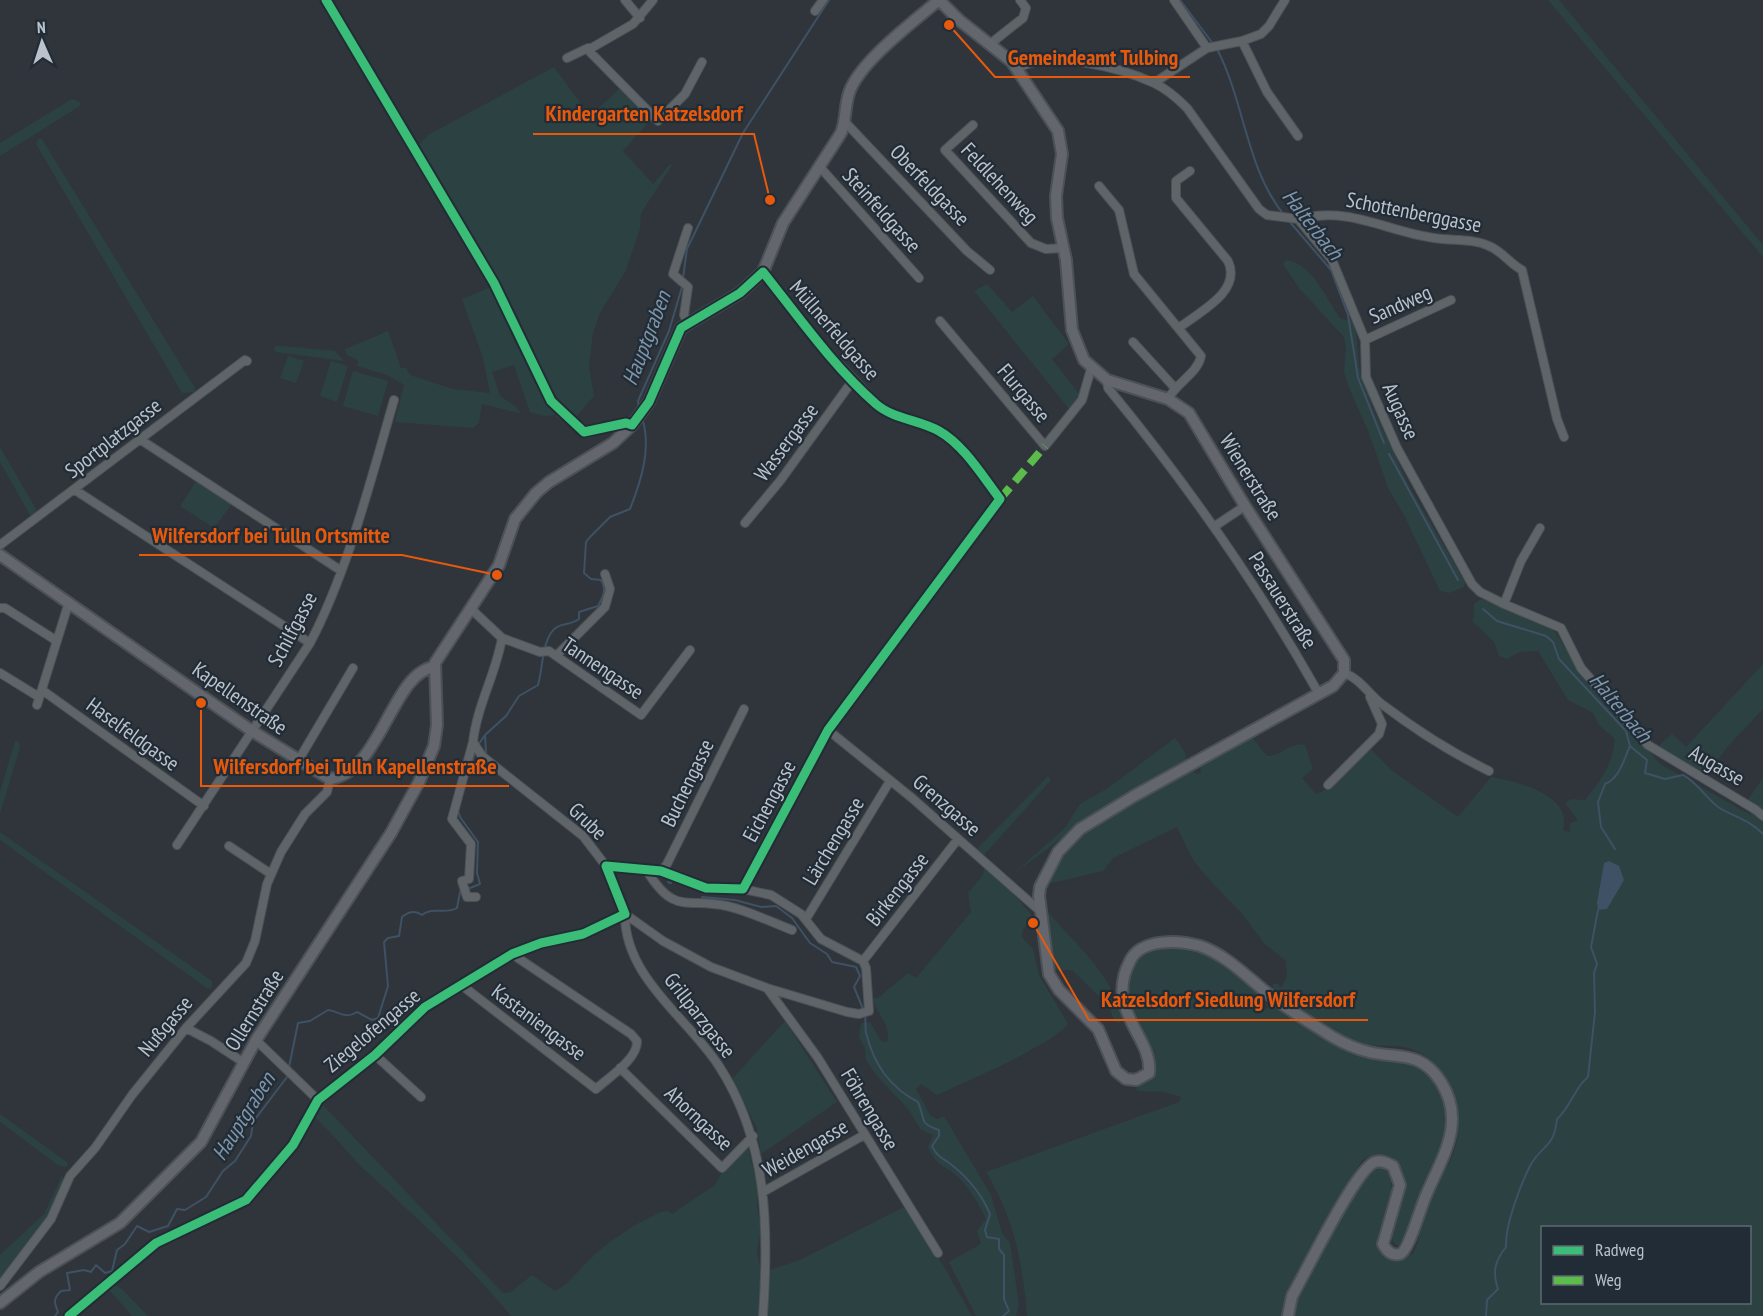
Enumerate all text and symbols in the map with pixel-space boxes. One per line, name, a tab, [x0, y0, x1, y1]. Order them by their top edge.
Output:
north arrow	[12, 12, 72, 72]
text: N	[36, 17, 46, 37]
callout: Gemeindeamt Tulbing	[995, 37, 1190, 77]
text: Gemeindeamt Tulbing	[1008, 43, 1178, 71]
callout: Kindergarten Katzelsdorf	[533, 94, 754, 134]
text: Kindergarten Katzelsdorf	[545, 99, 744, 127]
street label: Feldlehenweg	[955, 137, 1045, 229]
street label: Oberfeldgasse	[884, 138, 976, 232]
street label: Steinfeldgasse	[837, 162, 927, 258]
water label: Halterbach	[1277, 183, 1350, 266]
street label: Schottenberggasse	[1344, 186, 1484, 238]
street label: Müllnerfeldgasse	[784, 274, 886, 386]
street label: Sandweg	[1365, 278, 1435, 330]
water label: Hauptgraben	[615, 286, 677, 389]
street label: Flurgasse	[992, 358, 1056, 428]
street label: Augasse	[1377, 378, 1425, 444]
street label: Sportplatzgasse	[59, 392, 167, 484]
street label: Wassergasse	[748, 398, 824, 486]
street label: Wienerstraße	[1214, 429, 1288, 525]
callout: Wilfersdorf bei Tulln Ortsmitte	[139, 515, 402, 555]
text: Wilfersdorf bei Tulln Ortsmitte	[151, 521, 390, 549]
street label: Passauerstraße	[1243, 546, 1323, 654]
street label: Schilfgasse	[261, 587, 323, 671]
street label: Tannengasse	[557, 631, 649, 705]
street label: Kapellenstraße	[187, 655, 293, 741]
water label: Halterbach	[1584, 666, 1659, 749]
street label: Haselfeldgasse	[81, 691, 185, 777]
street label: Buchengasse	[654, 735, 720, 831]
street label: Augasse	[1685, 738, 1749, 792]
callout: Wilfersdorf bei Tulln Kapellenstraße	[201, 746, 509, 786]
text: Wilfersdorf bei Tulln Kapellenstraße	[212, 752, 497, 780]
street label: Eichengasse	[736, 756, 802, 846]
street label: Grenzgasse	[907, 768, 987, 842]
street label: Lärchengasse	[796, 792, 870, 890]
street label: Grube	[563, 796, 613, 846]
street label: Birkengasse	[860, 847, 934, 931]
street label: Ollernstraße	[218, 964, 290, 1056]
street label: Grillparzgasse	[658, 967, 742, 1063]
street label: Kastaniengasse	[486, 978, 592, 1066]
callout: Katzelsdorf Siedlung Wilfersdorf	[1089, 980, 1368, 1020]
street label: Ziegelofengasse	[318, 982, 426, 1078]
text: Katzelsdorf Siedlung Wilfersdorf	[1101, 985, 1356, 1013]
street label: Nußgasse	[132, 990, 198, 1062]
street label: Föhrengasse	[835, 1063, 905, 1155]
water label: Hauptgraben	[205, 1066, 282, 1165]
street label: Ahorngasse	[659, 1080, 739, 1156]
street label: Weidengasse	[758, 1113, 852, 1183]
legend	[1541, 1226, 1751, 1304]
text: Radweg	[1595, 1238, 1644, 1261]
text: Weg	[1595, 1268, 1622, 1291]

